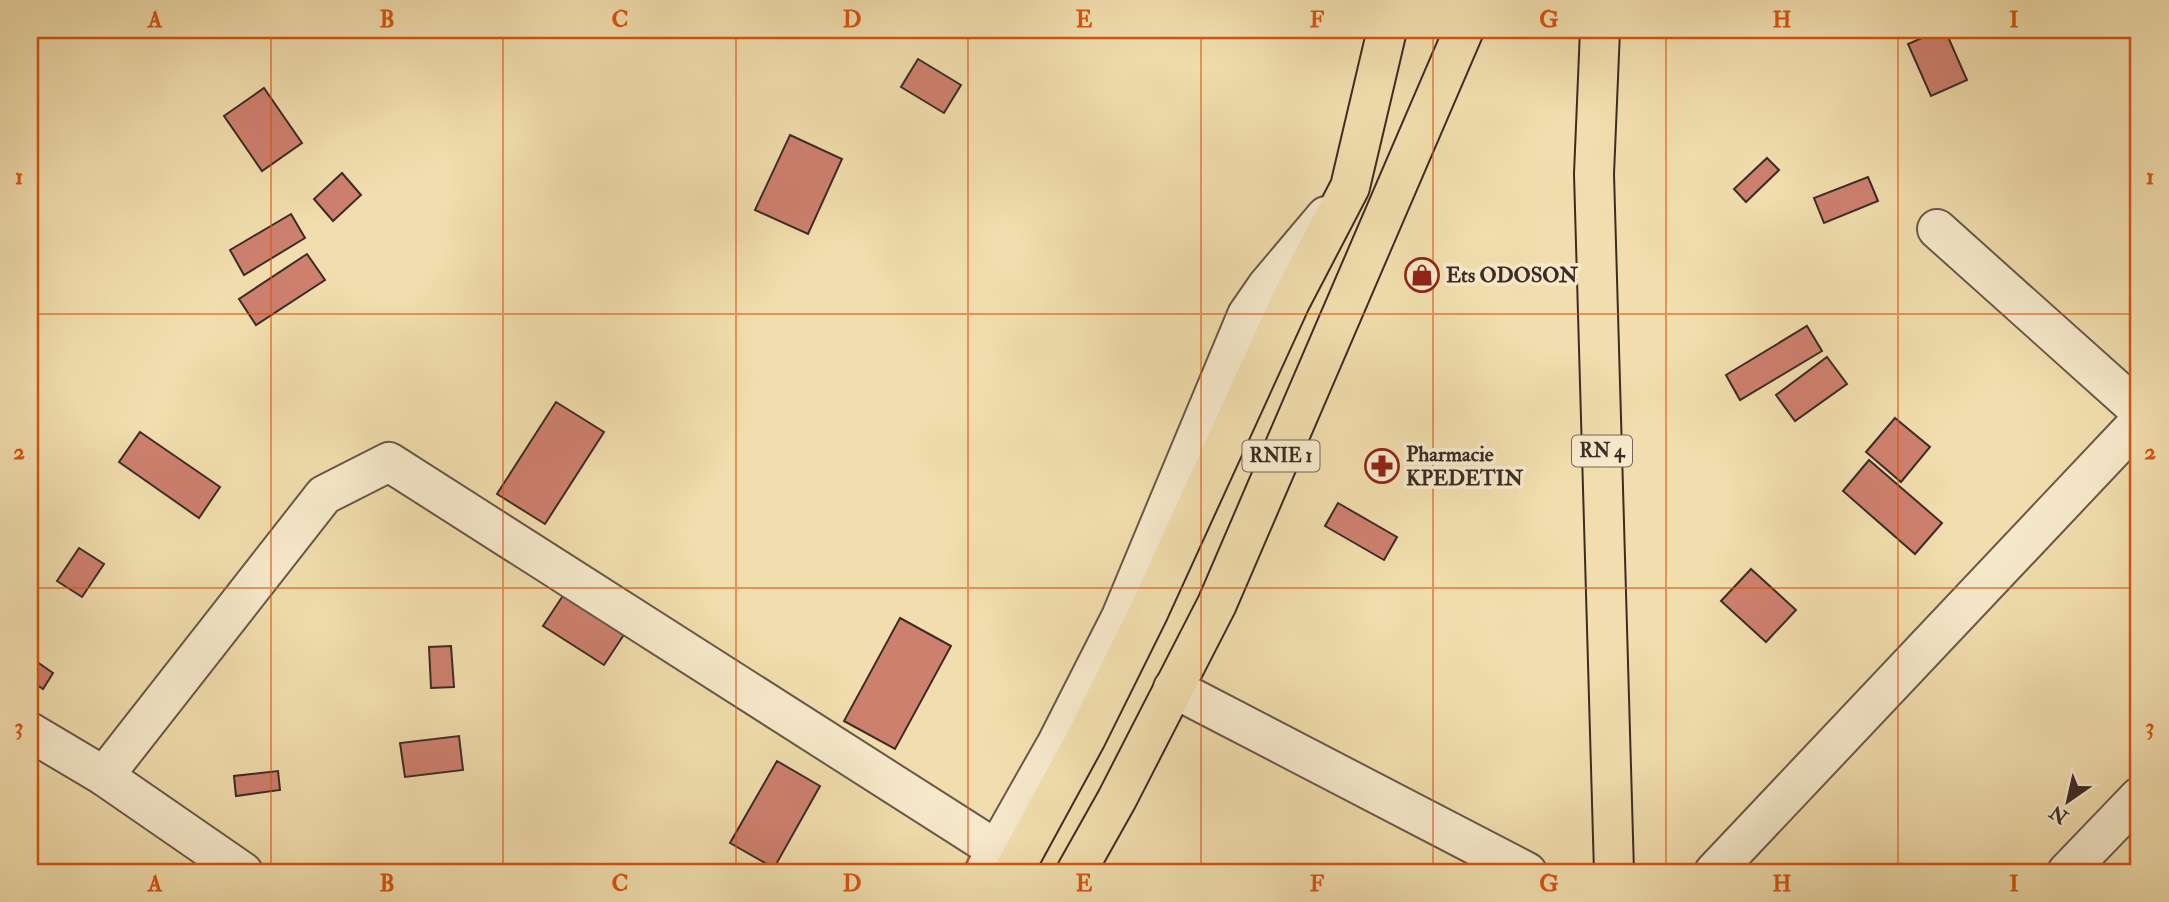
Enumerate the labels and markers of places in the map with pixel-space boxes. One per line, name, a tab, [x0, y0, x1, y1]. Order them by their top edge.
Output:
shop icon: Ets ODOSON	[1403, 256, 1441, 294]
place label: Ets ODOSON	[1446, 262, 1579, 289]
place label: Pharmacie KPEDETIN	[1406, 441, 1524, 492]
pharmacy icon: Pharmacie KPEDETIN	[1363, 447, 1401, 485]

